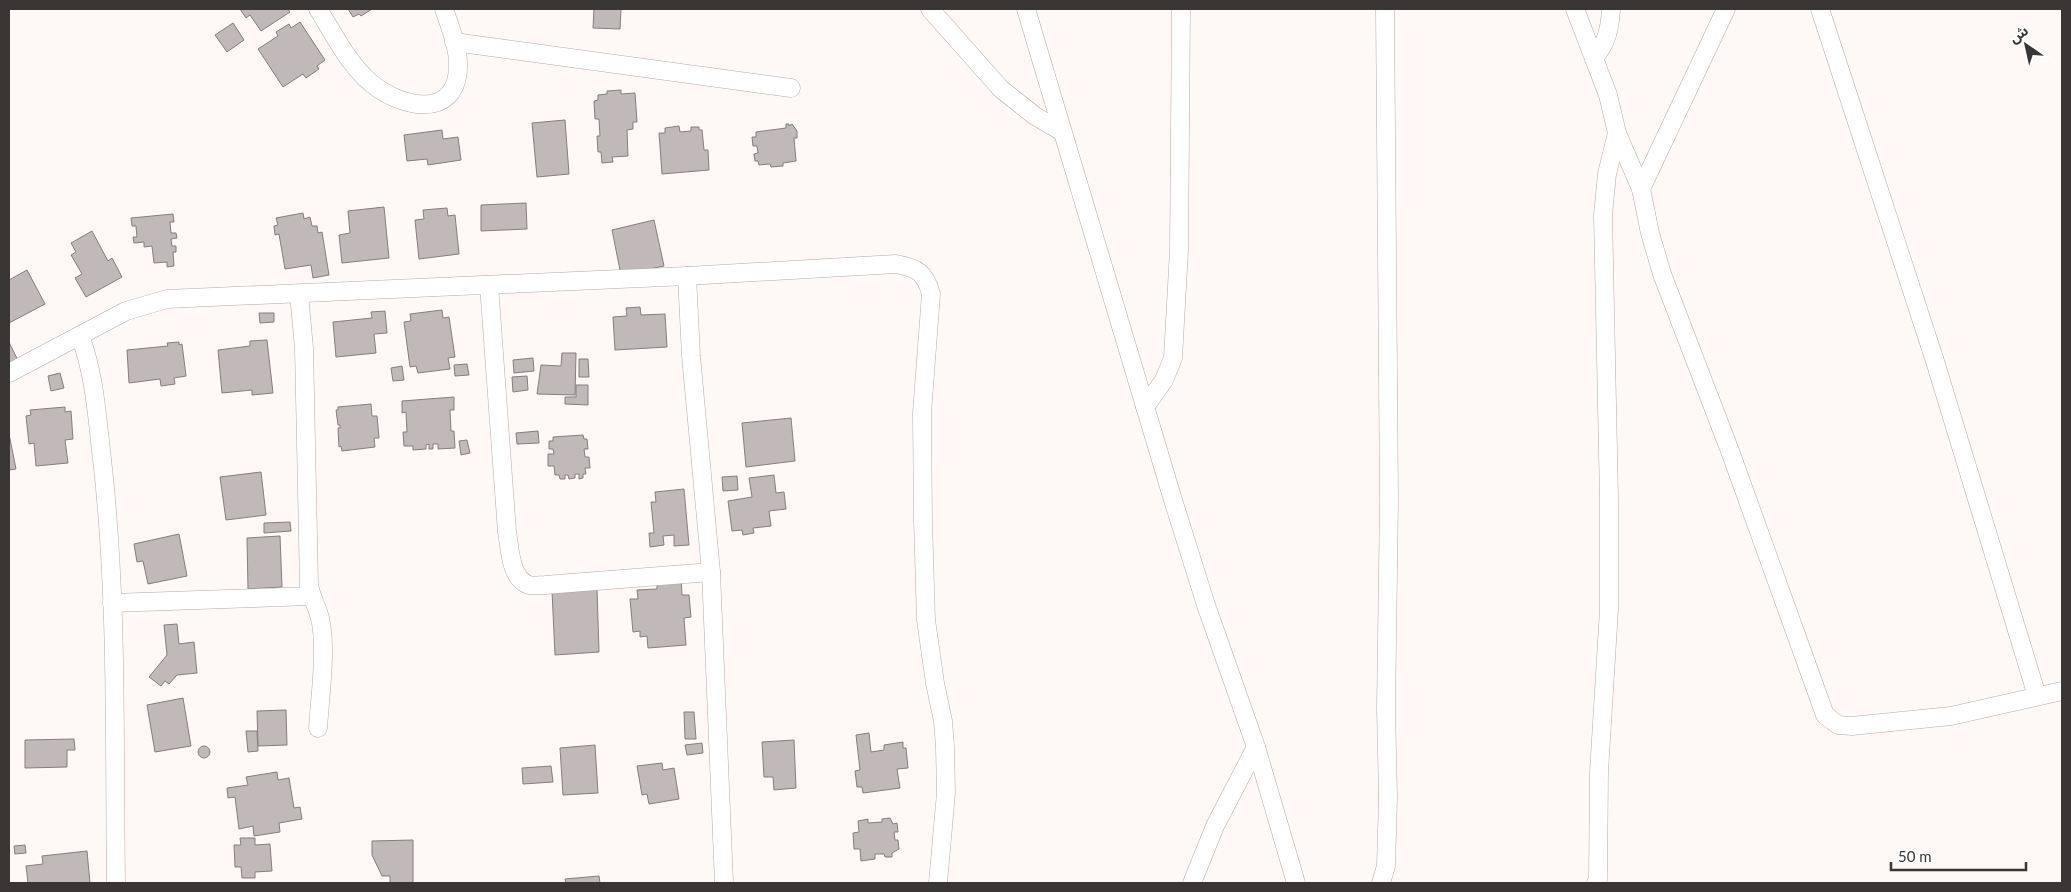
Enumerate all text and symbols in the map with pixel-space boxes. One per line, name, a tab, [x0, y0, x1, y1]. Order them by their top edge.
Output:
north arrow	[2001, 20, 2051, 70]
text: ش	[2006, 21, 2031, 46]
scale bar	[1891, 840, 2026, 872]
text: 50 m	[1898, 847, 1932, 865]

